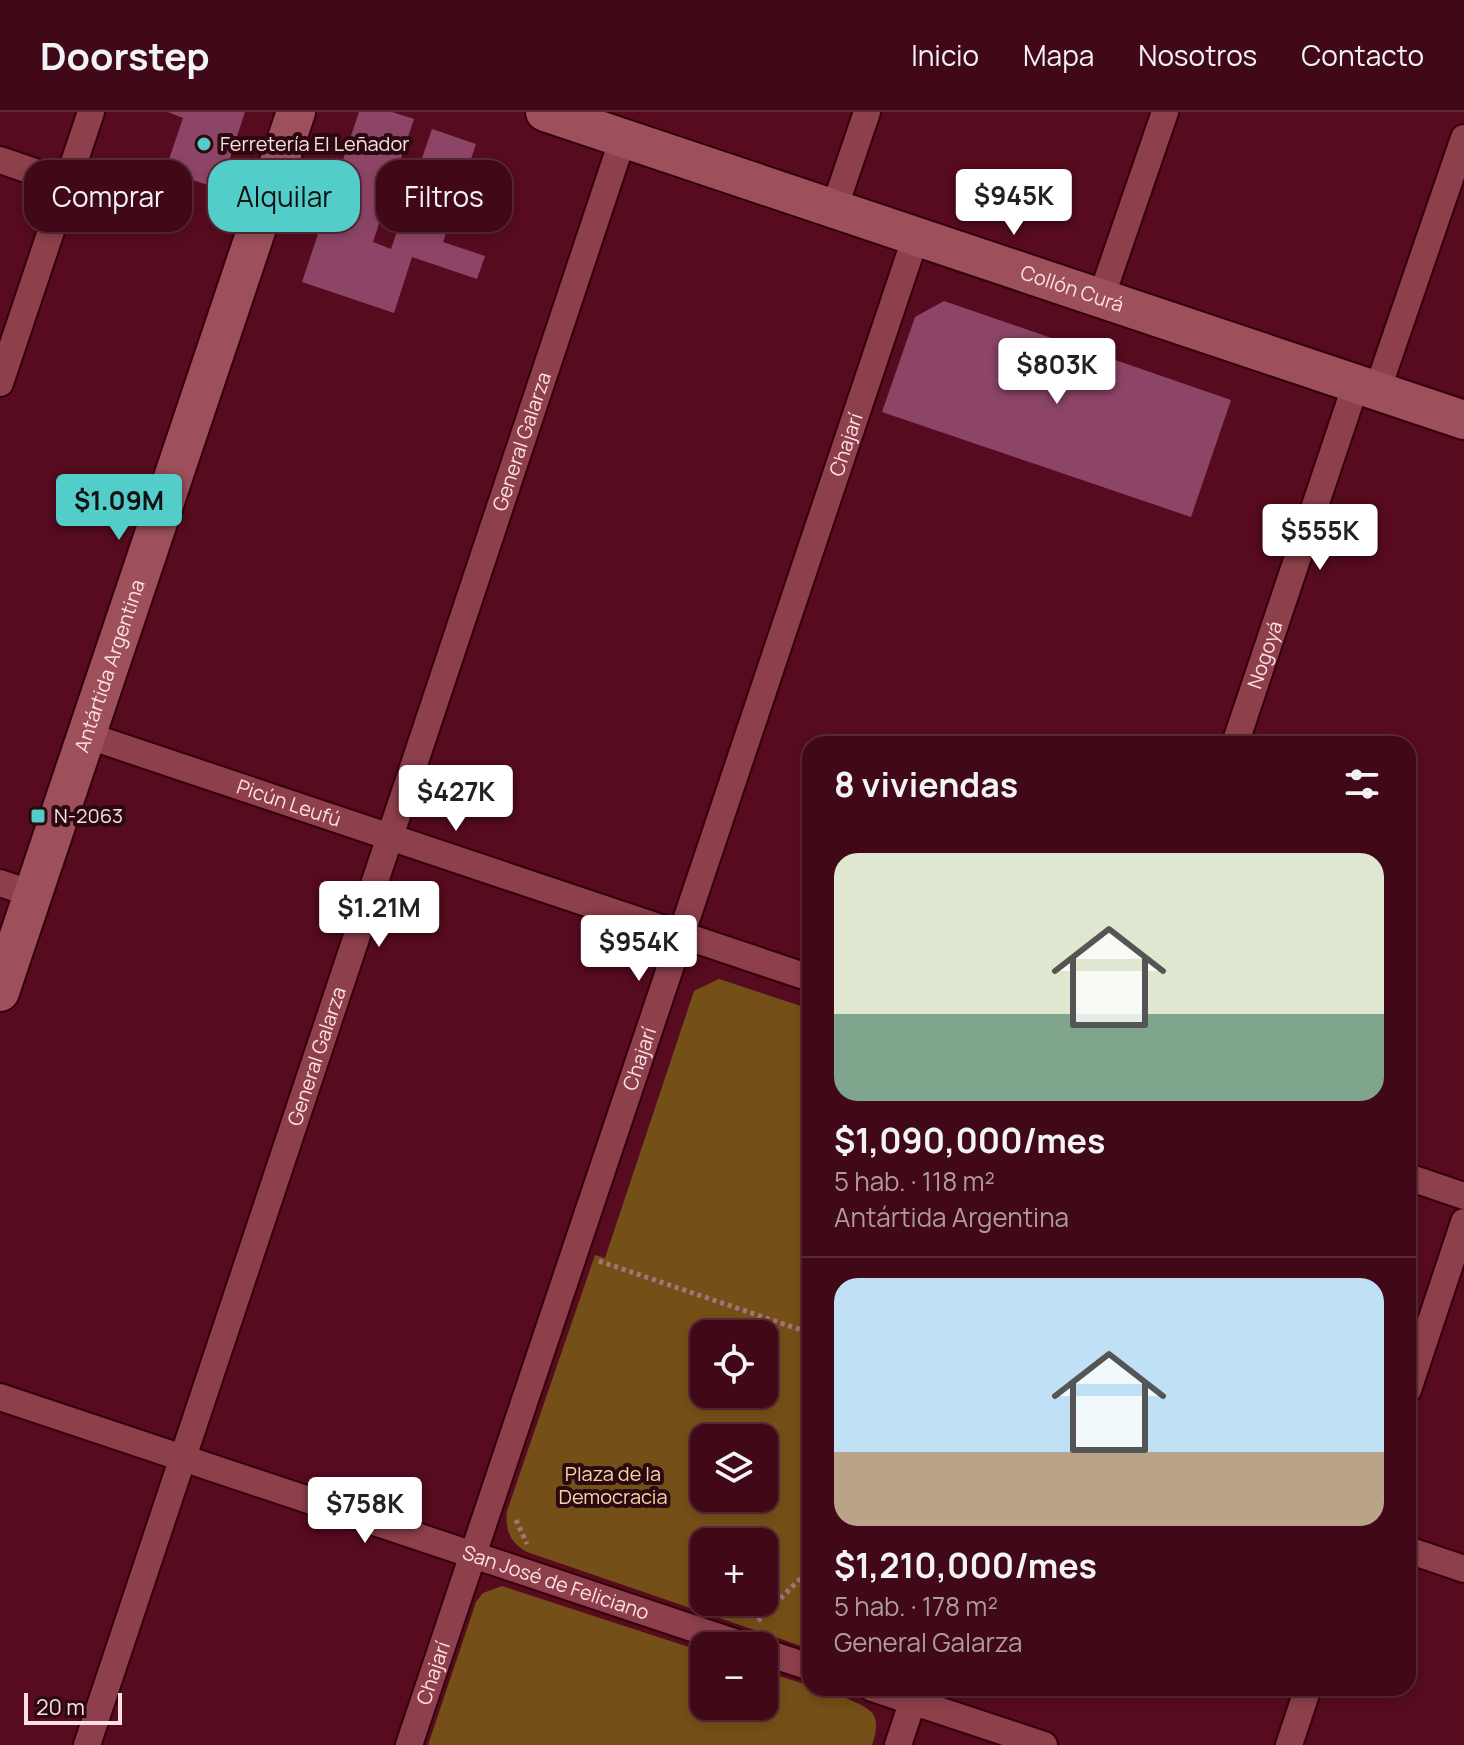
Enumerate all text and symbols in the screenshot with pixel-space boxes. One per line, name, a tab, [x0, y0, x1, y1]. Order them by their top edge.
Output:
text: Doorstep	[40, 29, 210, 81]
text: Inicio	[911, 36, 979, 74]
text: Mapa	[1023, 36, 1094, 74]
text: Nosotros	[1138, 36, 1257, 74]
text: Contacto	[1301, 36, 1424, 74]
place label: Ferretería El Leñador	[220, 130, 410, 157]
marker: Ferretería El Leñador	[195, 135, 213, 153]
chip: Comprar	[24, 160, 192, 232]
chip: Alquilar	[208, 160, 360, 232]
chip: Filtros	[376, 160, 512, 232]
pin: $945K	[958, 169, 1070, 237]
text: $945K	[974, 177, 1054, 213]
street label: Collón Curá	[1017, 258, 1128, 318]
pin: $803K	[1001, 338, 1113, 406]
text: $803K	[1016, 346, 1098, 382]
street label: General Galarza	[486, 368, 557, 514]
street label: Chajarí	[822, 409, 869, 480]
pin: $1.09M	[54, 474, 184, 542]
text: $1.09M	[74, 482, 164, 518]
pin: $555K	[1264, 504, 1376, 572]
text: $555K	[1281, 512, 1359, 548]
street label: Antártida Argentina	[68, 576, 151, 756]
street label: Nogoyá	[1241, 617, 1288, 692]
text: 8 viviendas	[834, 761, 1018, 807]
icon: filters	[1340, 762, 1384, 806]
pin: $427K	[400, 765, 512, 833]
street label: Picún Leufú	[233, 773, 345, 833]
text: $427K	[417, 773, 495, 809]
place label: N-2063	[54, 802, 123, 829]
marker: N-2063	[29, 807, 47, 825]
pin: $1.21M	[314, 881, 444, 949]
text: $1.21M	[337, 889, 421, 925]
icon: home	[1037, 905, 1181, 1049]
pin: $954K	[583, 915, 695, 983]
text: $954K	[599, 923, 679, 959]
street label: General Galarza	[280, 983, 352, 1129]
street label: Chajarí	[616, 1023, 662, 1094]
text: $1,090,000/mes	[834, 1117, 1105, 1163]
text: 5 hab. · 118 m²	[834, 1163, 995, 1199]
text: Antártida Argentina	[834, 1199, 1069, 1235]
map controls	[690, 1320, 778, 1720]
button: locate	[690, 1320, 778, 1408]
icon: home	[1037, 1330, 1181, 1474]
button: layers	[690, 1424, 778, 1512]
park label: Plaza de la Democracia	[558, 1460, 668, 1510]
pin: $758K	[309, 1477, 421, 1545]
text: $758K	[326, 1485, 404, 1521]
button: +	[690, 1528, 778, 1616]
street label: San José de Feliciano	[459, 1538, 653, 1626]
text: $1,210,000/mes	[834, 1542, 1097, 1588]
text: 5 hab. · 178 m²	[834, 1588, 998, 1624]
text: General Galarza	[834, 1624, 1022, 1660]
button: −	[690, 1632, 778, 1720]
street label: Chajarí	[410, 1637, 456, 1708]
scale bar	[24, 1689, 122, 1725]
text: 20 m	[36, 1692, 85, 1722]

